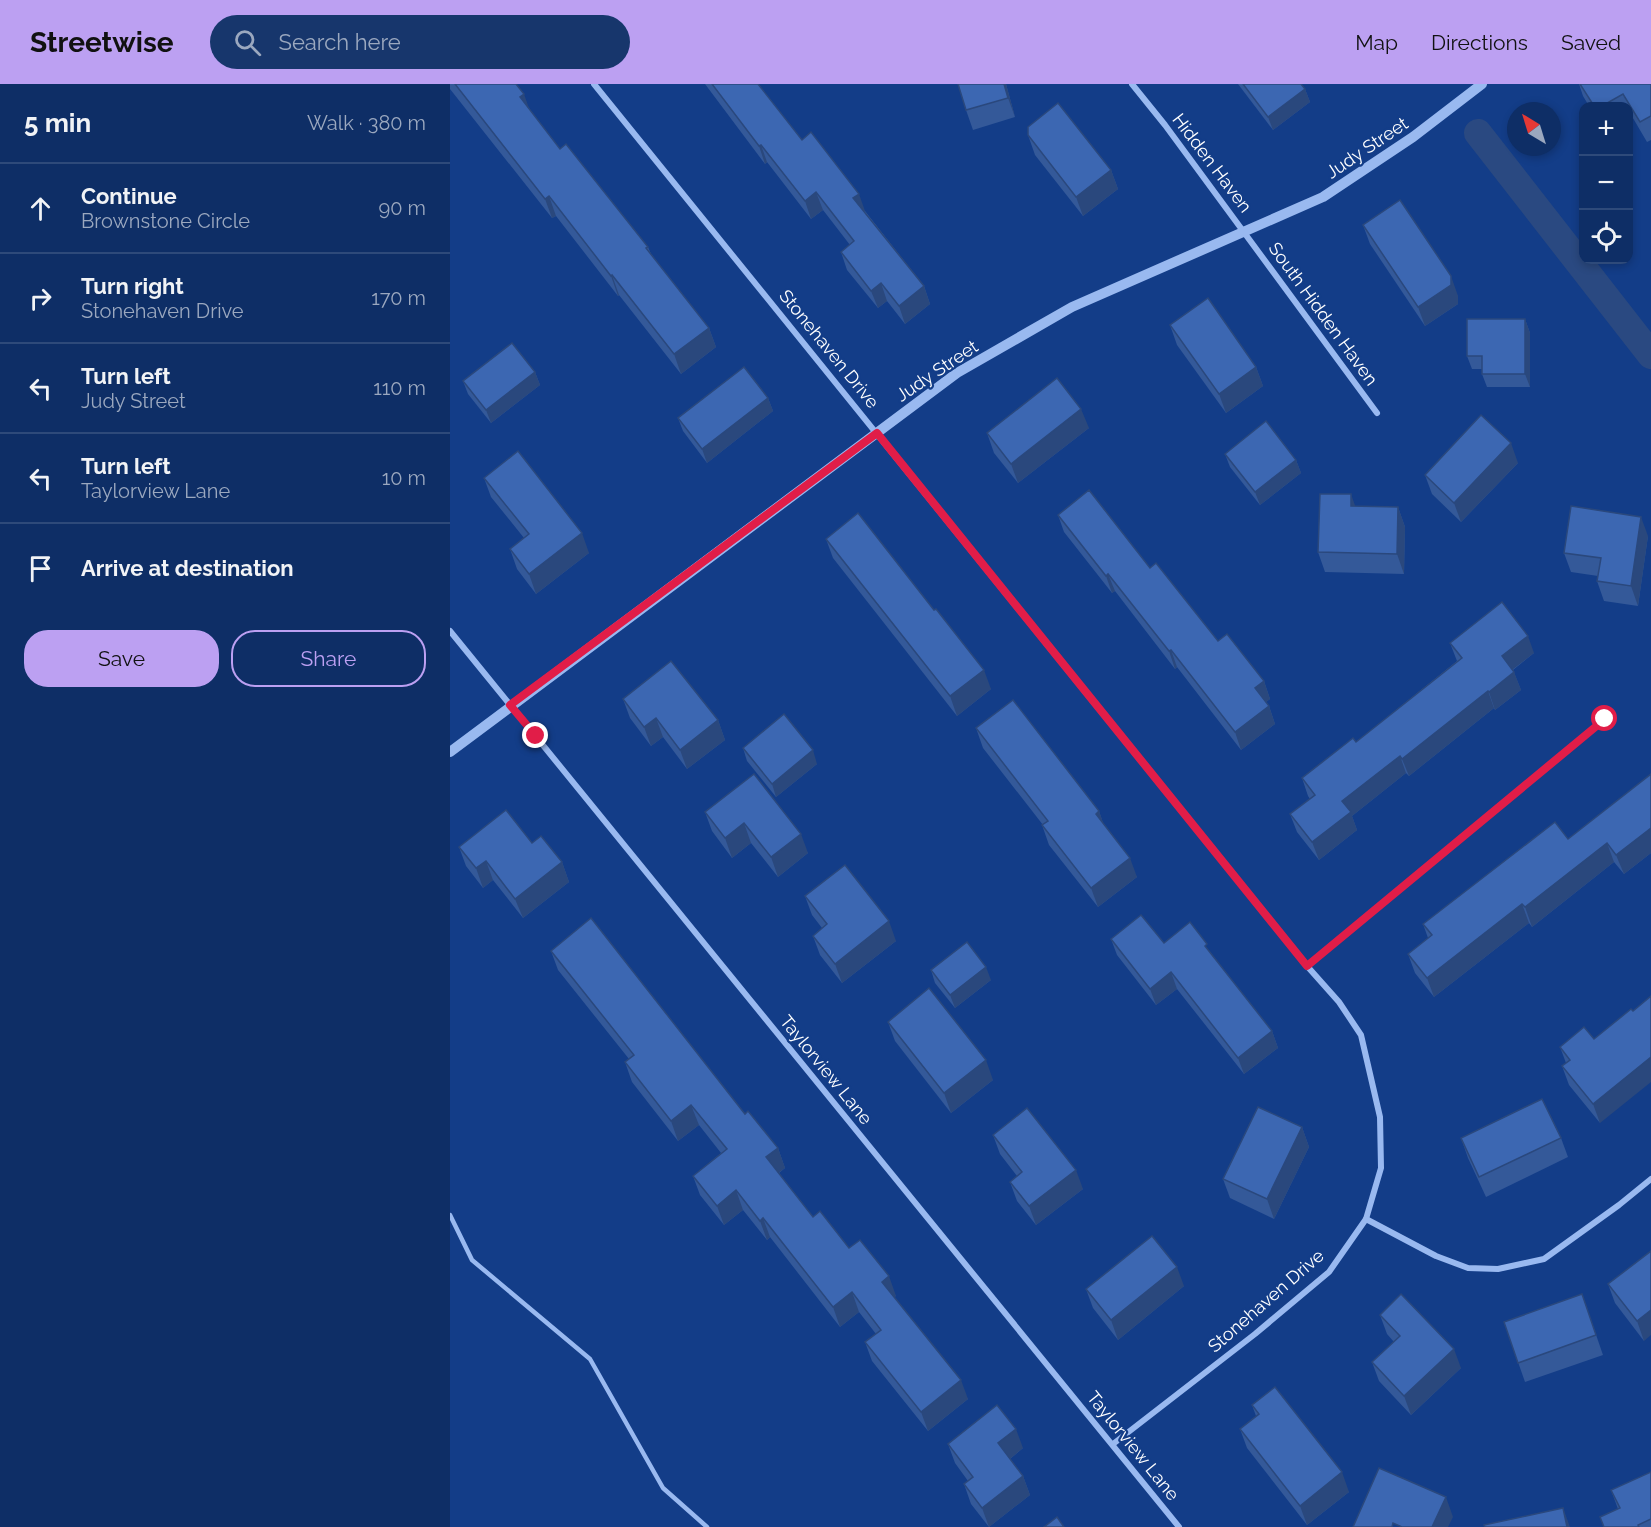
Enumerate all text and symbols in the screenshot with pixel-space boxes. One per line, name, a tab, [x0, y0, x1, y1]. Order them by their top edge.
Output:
search box	[210, 15, 630, 69]
text: Streetwise	[30, 26, 174, 59]
icon: search	[231, 26, 264, 59]
text: Search here	[279, 29, 401, 55]
text: Map	[1355, 30, 1398, 55]
text: Directions	[1431, 30, 1528, 55]
text: Saved	[1561, 30, 1621, 55]
north arrow	[1507, 102, 1561, 156]
map controls	[1579, 102, 1633, 264]
button: +	[1579, 102, 1633, 156]
text: 5 min	[24, 108, 91, 138]
street label: Hidden Haven	[1168, 109, 1256, 216]
text: Walk · 380 m	[307, 111, 426, 135]
street label: Judy Street	[1322, 113, 1412, 183]
button: −	[1579, 156, 1633, 210]
text: Continue	[81, 183, 177, 209]
icon: ahead	[24, 192, 57, 225]
text: 90 m	[379, 196, 426, 220]
text: Brownstone Circle	[81, 209, 250, 233]
button: locate	[1579, 210, 1633, 264]
street label: South Hidden Haven	[1264, 238, 1382, 389]
text: Turn right	[81, 273, 184, 299]
icon: right	[24, 282, 57, 315]
street label: Stonehaven Drive	[775, 285, 884, 412]
text: 170 m	[371, 286, 426, 310]
text: Stonehaven Drive	[81, 299, 244, 323]
street label: Judy Street	[892, 336, 982, 406]
text: Turn left	[81, 363, 171, 389]
icon: left	[24, 372, 57, 405]
text: 110 m	[373, 376, 426, 400]
text: Judy Street	[81, 389, 186, 413]
text: Turn left	[81, 453, 171, 479]
icon: left	[24, 462, 57, 495]
text: 10 m	[382, 466, 426, 490]
text: Taylorview Lane	[81, 479, 230, 503]
icon: arrive	[24, 552, 57, 585]
text: Arrive at destination	[81, 555, 294, 581]
button: Save	[24, 630, 219, 687]
button: Share	[231, 630, 426, 687]
route start	[1591, 705, 1617, 731]
route end	[522, 722, 548, 748]
street label: Taylorview Lane	[776, 1011, 877, 1129]
street label: Stonehaven Drive	[1204, 1244, 1328, 1357]
street label: Taylorview Lane	[1083, 1387, 1184, 1505]

